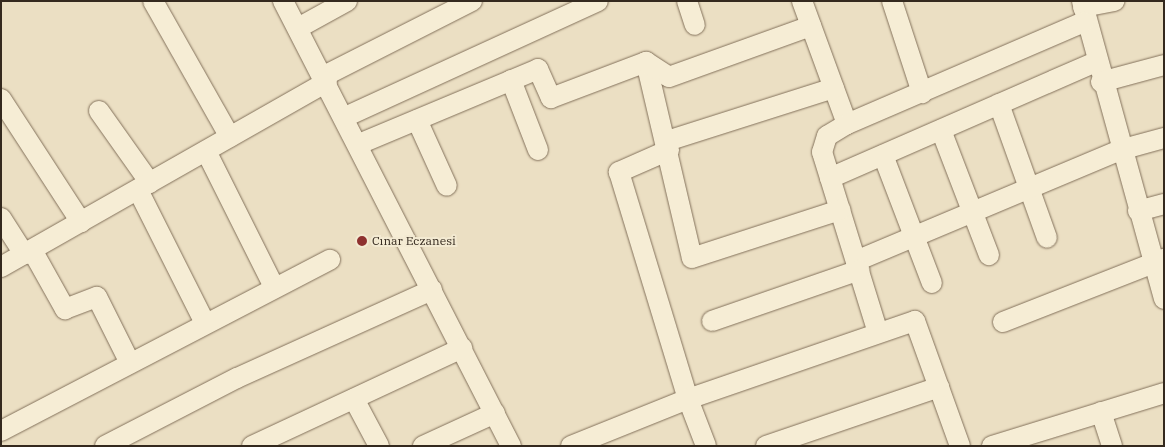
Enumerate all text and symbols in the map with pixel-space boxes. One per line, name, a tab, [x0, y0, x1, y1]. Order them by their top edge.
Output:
place label: Cınar Eczanesi	[372, 234, 456, 248]
marker: Cınar Eczanesi	[356, 235, 368, 247]

